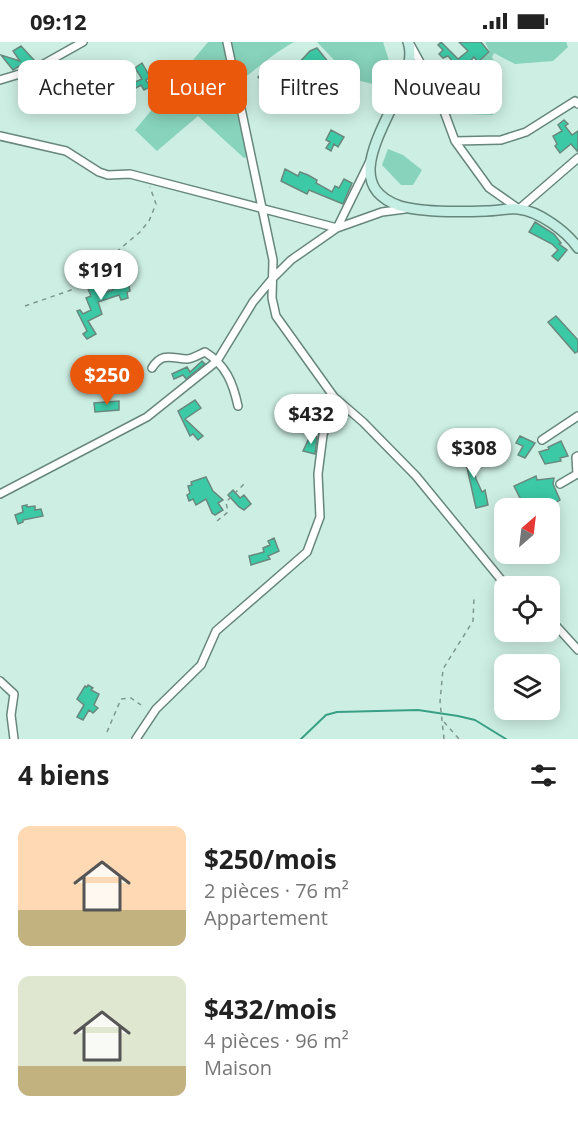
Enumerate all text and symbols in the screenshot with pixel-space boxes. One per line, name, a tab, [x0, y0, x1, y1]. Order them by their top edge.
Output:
text: 09:12	[30, 6, 87, 36]
chip: Acheter	[18, 60, 136, 114]
chip: Louer	[148, 60, 247, 114]
chip: Filtres	[259, 60, 360, 114]
chip: Nouveau	[372, 60, 502, 114]
pin: $191	[65, 250, 137, 301]
text: $191	[78, 256, 124, 283]
pin: $250	[71, 355, 143, 406]
text: $250	[84, 361, 130, 388]
pin: $432	[275, 394, 347, 445]
text: $432	[288, 400, 334, 427]
pin: $308	[438, 428, 510, 479]
text: $308	[451, 434, 497, 461]
north arrow	[494, 498, 560, 564]
map controls	[494, 498, 560, 720]
button: locate	[494, 576, 560, 642]
button: layers	[494, 654, 560, 720]
text: 4 biens	[18, 757, 109, 793]
icon: filters	[527, 759, 560, 792]
text: $250/mois	[204, 841, 337, 877]
icon: home	[66, 850, 138, 922]
text: 2 pièces · 76 m²	[204, 877, 349, 904]
text: Appartement	[204, 904, 328, 931]
text: $432/mois	[204, 991, 337, 1027]
icon: home	[66, 1000, 138, 1072]
text: 4 pièces · 96 m²	[204, 1027, 349, 1054]
text: Maison	[204, 1054, 272, 1081]

